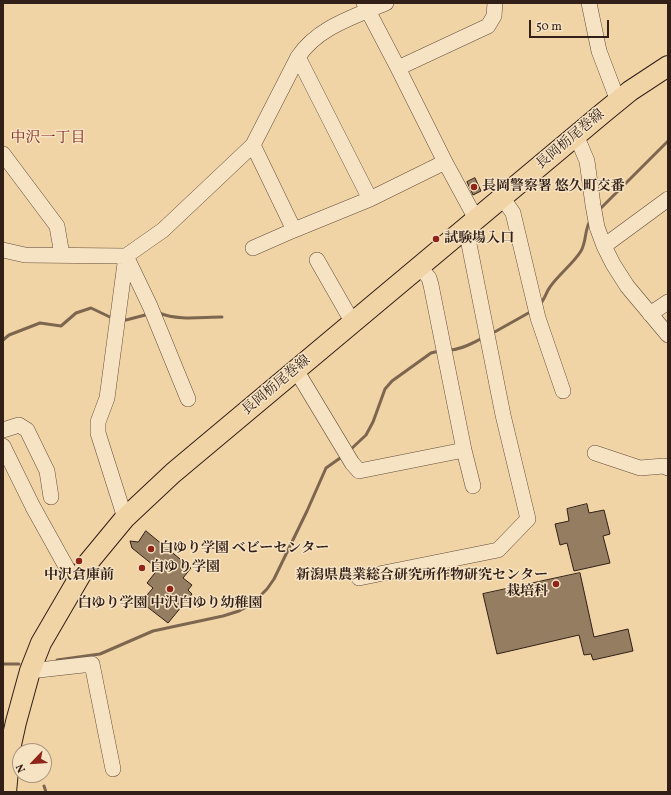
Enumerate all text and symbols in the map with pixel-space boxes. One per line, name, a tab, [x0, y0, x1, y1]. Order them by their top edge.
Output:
scale bar	[531, 12, 611, 38]
text: 50 m	[536, 19, 562, 35]
street label: 長岡栃尾巻線	[533, 107, 609, 173]
district label: 中沢一丁目	[11, 130, 85, 148]
place label: 長岡警察署 悠久町交番	[482, 179, 625, 195]
marker: 長岡警察署 悠久町交番	[469, 182, 479, 192]
place label: 試験場入口	[444, 231, 514, 247]
marker: 試験場入口	[431, 234, 441, 244]
street label: 長岡栃尾巻線	[239, 353, 315, 419]
place label: 白ゆり学園 ベビーセンター	[159, 541, 329, 557]
marker: 白ゆり学園 ベビーセンター	[146, 544, 156, 554]
marker: 中沢倉庫前	[74, 556, 84, 566]
place label: 白ゆり学園	[150, 560, 220, 576]
marker: 白ゆり学園	[137, 563, 147, 573]
place label: 中沢倉庫前	[44, 568, 114, 584]
place label: 新潟県農業総合研究所作物研究センター 栽培科	[296, 568, 548, 600]
marker: 新潟県農業総合研究所作物研究センター 栽培科	[551, 579, 561, 589]
marker: 白ゆり学園 中沢白ゆり幼稚園	[165, 584, 175, 594]
place label: 白ゆり学園 中沢白ゆり幼稚園	[78, 596, 262, 612]
north arrow	[12, 743, 52, 783]
text: N	[13, 761, 30, 775]

